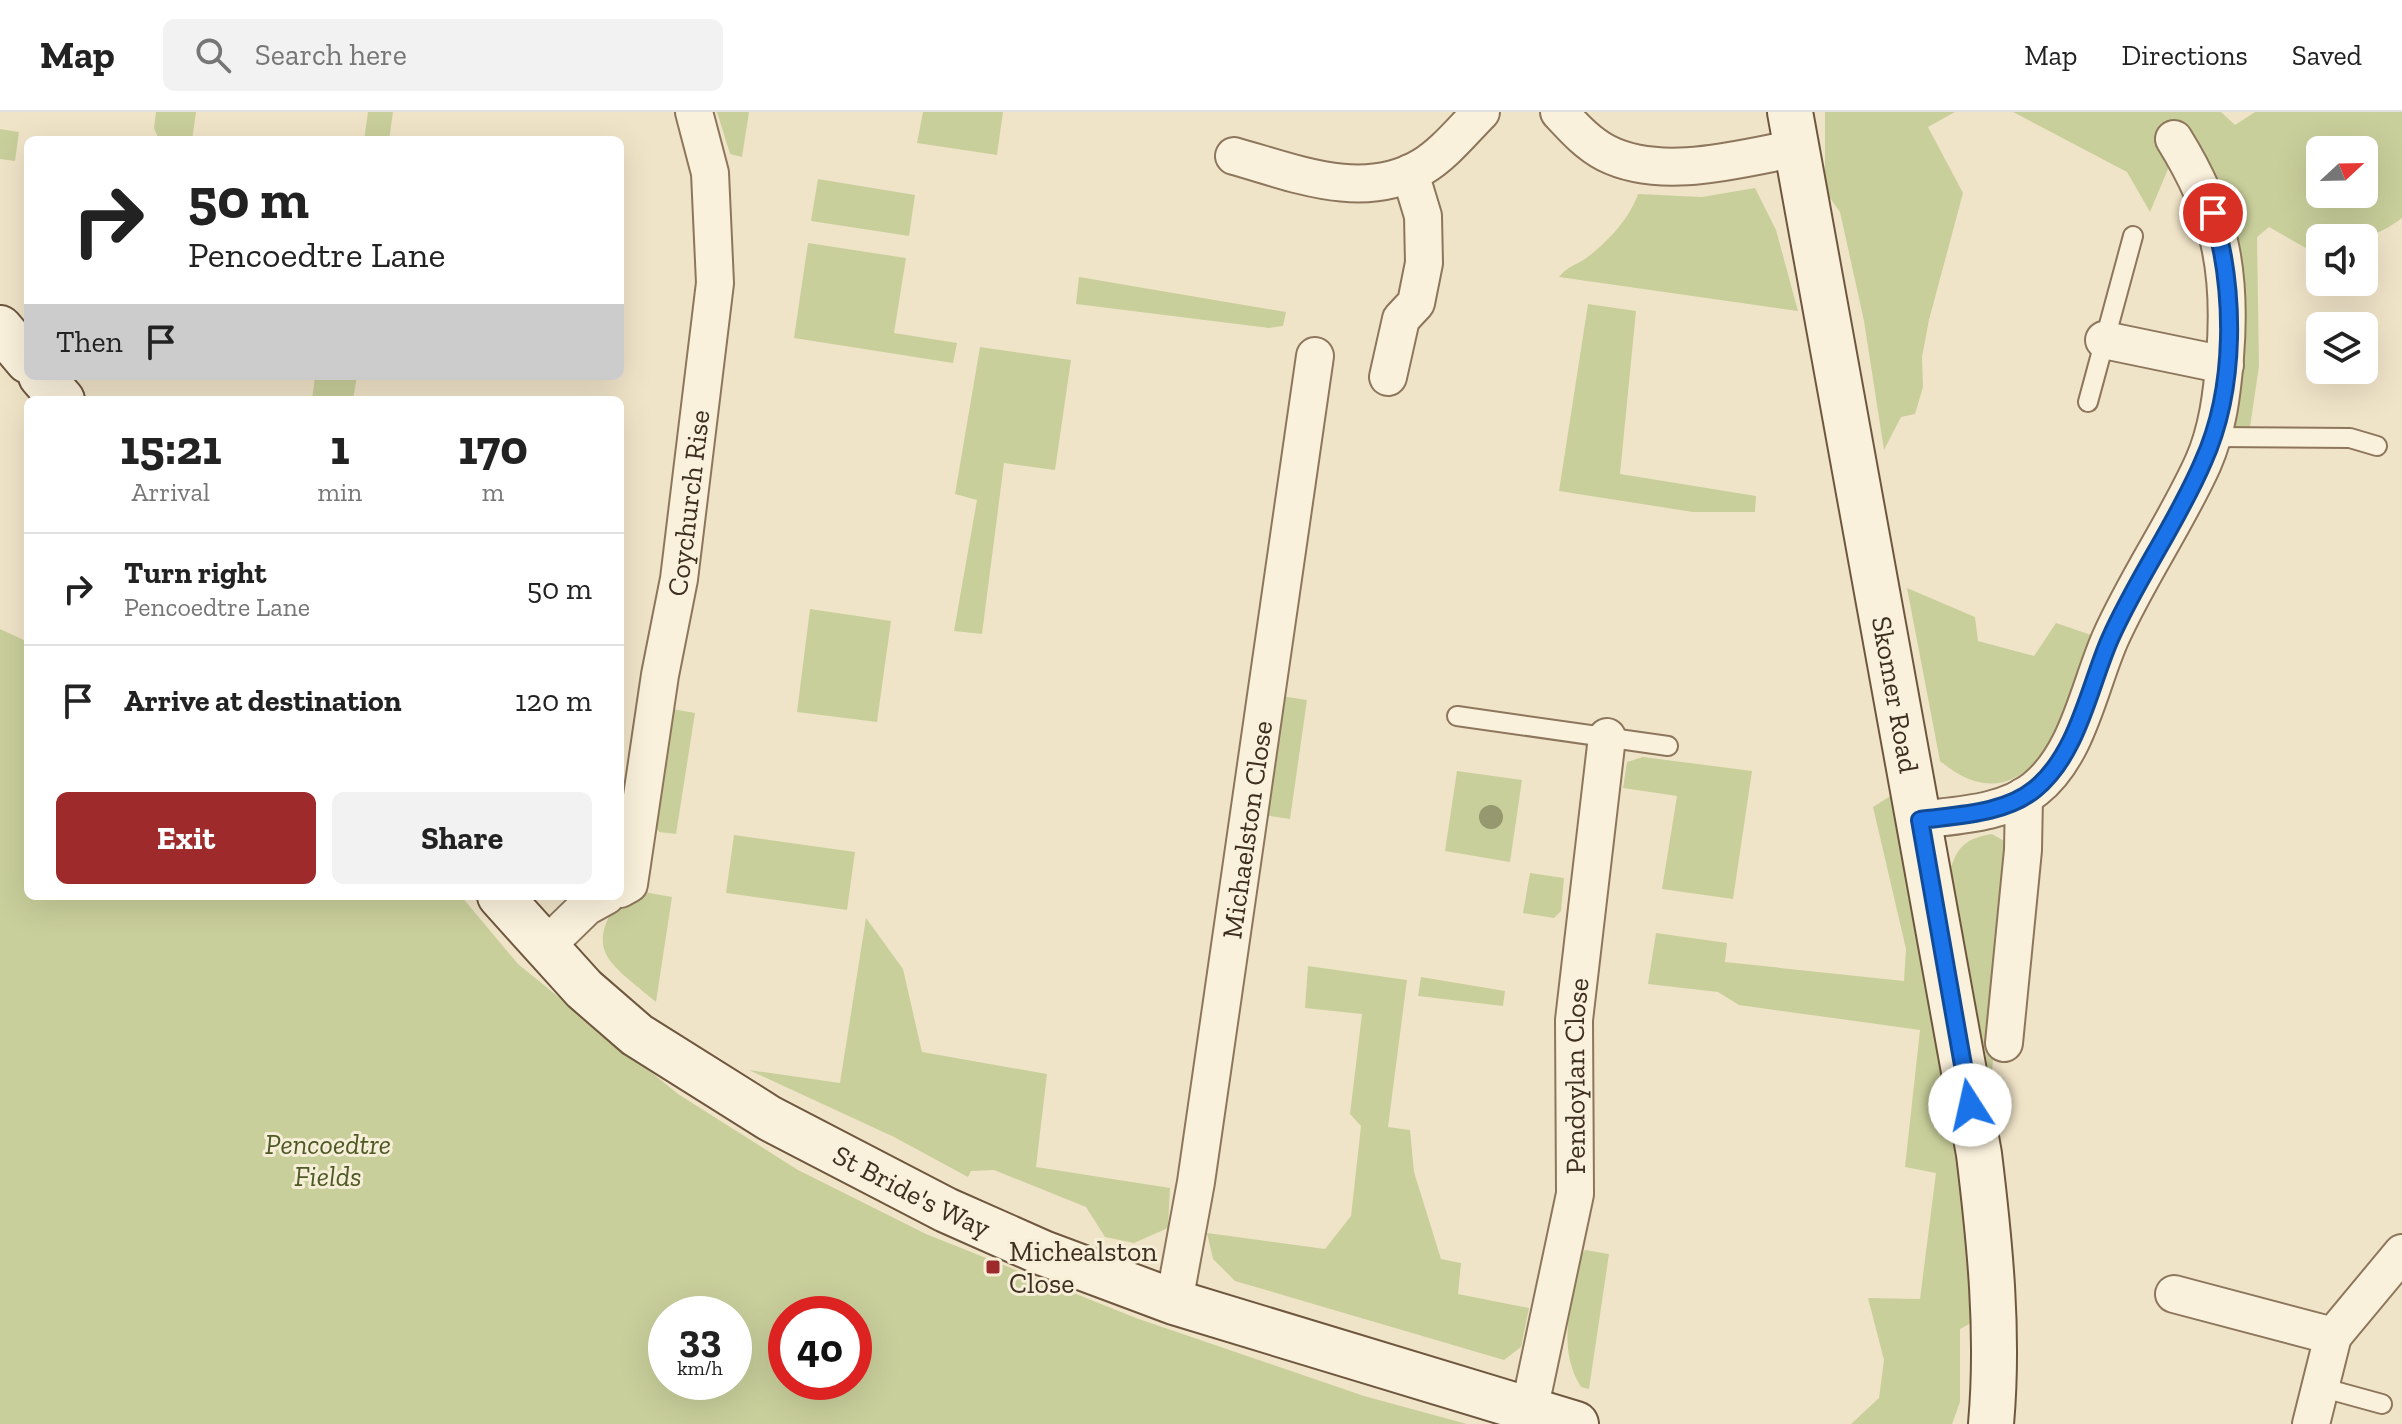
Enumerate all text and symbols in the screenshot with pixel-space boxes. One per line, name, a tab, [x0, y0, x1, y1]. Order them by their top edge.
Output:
search box	[163, 19, 723, 91]
text: Map	[40, 32, 115, 78]
icon: search	[191, 33, 235, 77]
text: Search here	[255, 37, 407, 73]
text: Map	[2024, 39, 2077, 72]
text: Directions	[2121, 39, 2248, 72]
text: Saved	[2292, 39, 2362, 72]
north arrow	[2306, 136, 2378, 208]
map controls	[2306, 136, 2378, 384]
text: 50 m	[188, 165, 309, 232]
icon: right	[56, 168, 160, 272]
pin	[2179, 179, 2247, 247]
icon: arrive	[2191, 191, 2235, 235]
button: sound	[2306, 224, 2378, 296]
text: Pencoedtre Lane	[188, 233, 445, 276]
button: layers	[2306, 312, 2378, 384]
icon: arrive	[139, 320, 183, 364]
text: Then	[56, 324, 123, 360]
street label: Coychurch Rise	[659, 408, 716, 599]
text: 15:21	[120, 419, 222, 476]
text: 1	[330, 419, 350, 476]
text: 170	[458, 419, 528, 476]
text: Arrival	[132, 476, 210, 508]
text: min	[318, 476, 362, 508]
text: m	[482, 476, 504, 508]
text: Turn right	[124, 555, 266, 591]
icon: right	[56, 567, 100, 611]
text: 50 m	[527, 571, 592, 607]
text: Pencoedtre Lane	[124, 591, 310, 623]
street label: Skomer Road	[1865, 613, 1926, 775]
icon: arrive	[56, 679, 100, 723]
text: Arrive at destination	[124, 683, 401, 719]
text: 120 m	[515, 683, 592, 719]
street label: Michaelston Close	[1215, 718, 1279, 941]
button: Exit	[56, 792, 316, 884]
button: Share	[332, 792, 592, 884]
street label: Pendoylan Close	[1557, 976, 1595, 1174]
position arrow	[1928, 1063, 2012, 1147]
park label: Pencoedtre Fields	[265, 1128, 391, 1193]
street label: St Bride's Way	[828, 1138, 996, 1244]
place label: Michealston Close	[1009, 1235, 1157, 1300]
marker: Michealston Close	[984, 1258, 1002, 1276]
speed limit sign: 40	[768, 1296, 872, 1400]
text: 33	[679, 1314, 721, 1362]
text: km/h	[677, 1356, 723, 1380]

